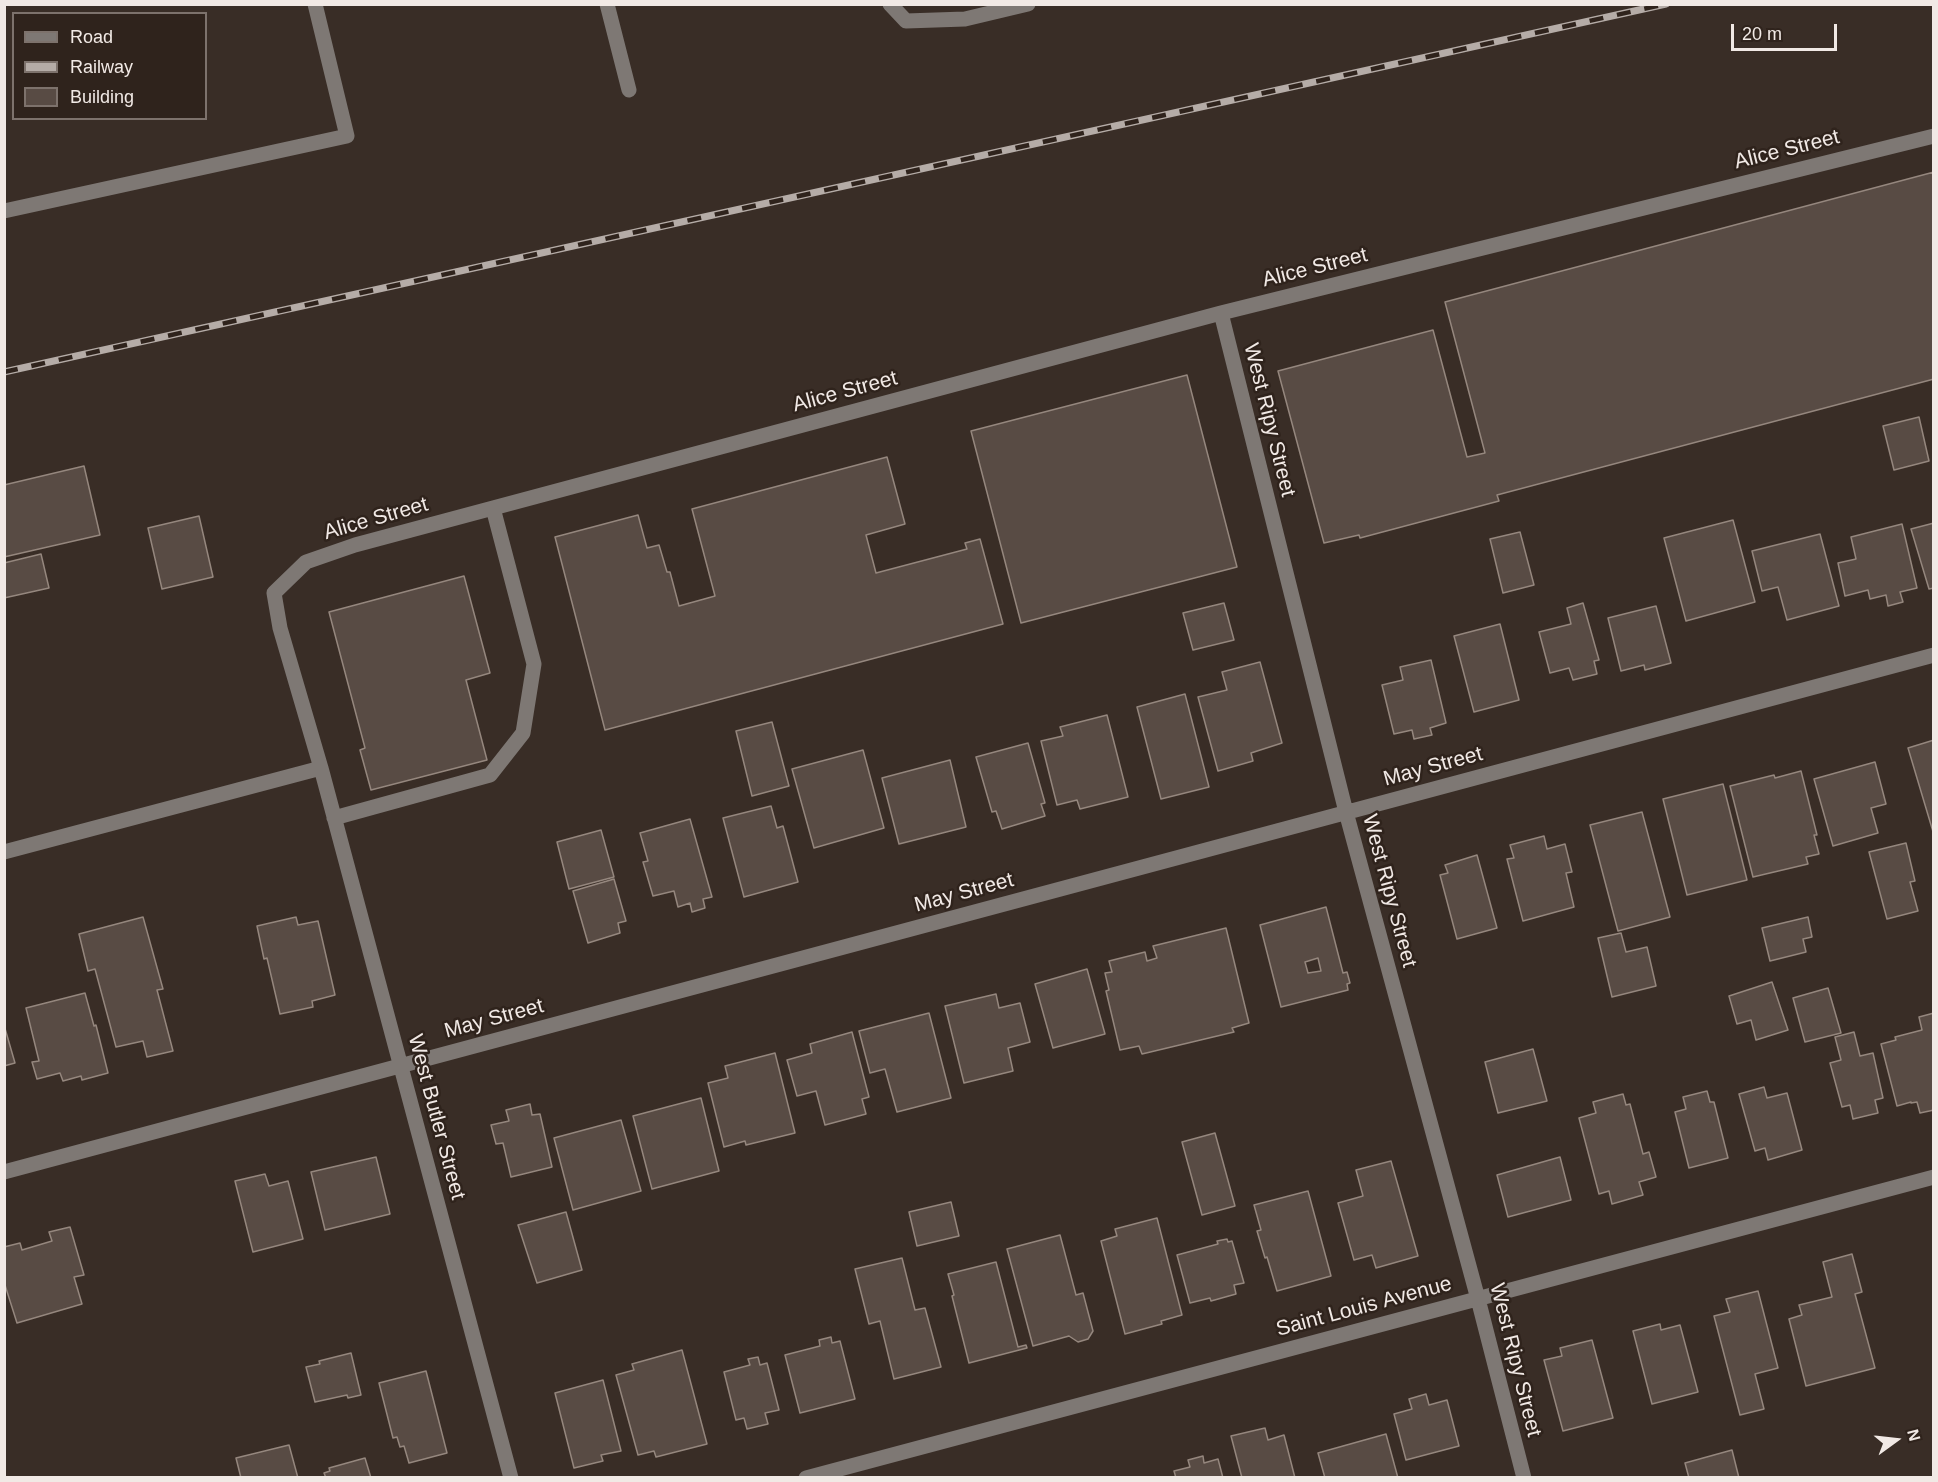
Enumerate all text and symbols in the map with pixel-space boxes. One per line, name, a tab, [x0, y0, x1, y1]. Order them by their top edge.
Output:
legend	[12, 12, 207, 120]
scale bar	[1734, 12, 1840, 50]
text: 20 m	[1742, 24, 1782, 44]
text: Road	[70, 27, 113, 47]
text: Railway	[70, 57, 133, 77]
text: Building	[70, 87, 134, 107]
street label: Alice Street	[1732, 125, 1842, 175]
street label: Alice Street	[1260, 243, 1370, 293]
street label: West Ripy Street	[1238, 341, 1300, 499]
street label: Alice Street	[790, 366, 900, 418]
street label: Alice Street	[321, 492, 431, 546]
street label: May Street	[1381, 742, 1485, 792]
street label: West Ripy Street	[1356, 812, 1422, 970]
street label: May Street	[912, 868, 1016, 918]
street label: May Street	[442, 994, 546, 1044]
street label: West Butler Street	[402, 1032, 470, 1202]
street label: Saint Louis Avenue	[1274, 1271, 1454, 1343]
street label: West Ripy Street	[1484, 1281, 1546, 1439]
north arrow	[1866, 1410, 1926, 1470]
text: N	[1904, 1427, 1924, 1443]

